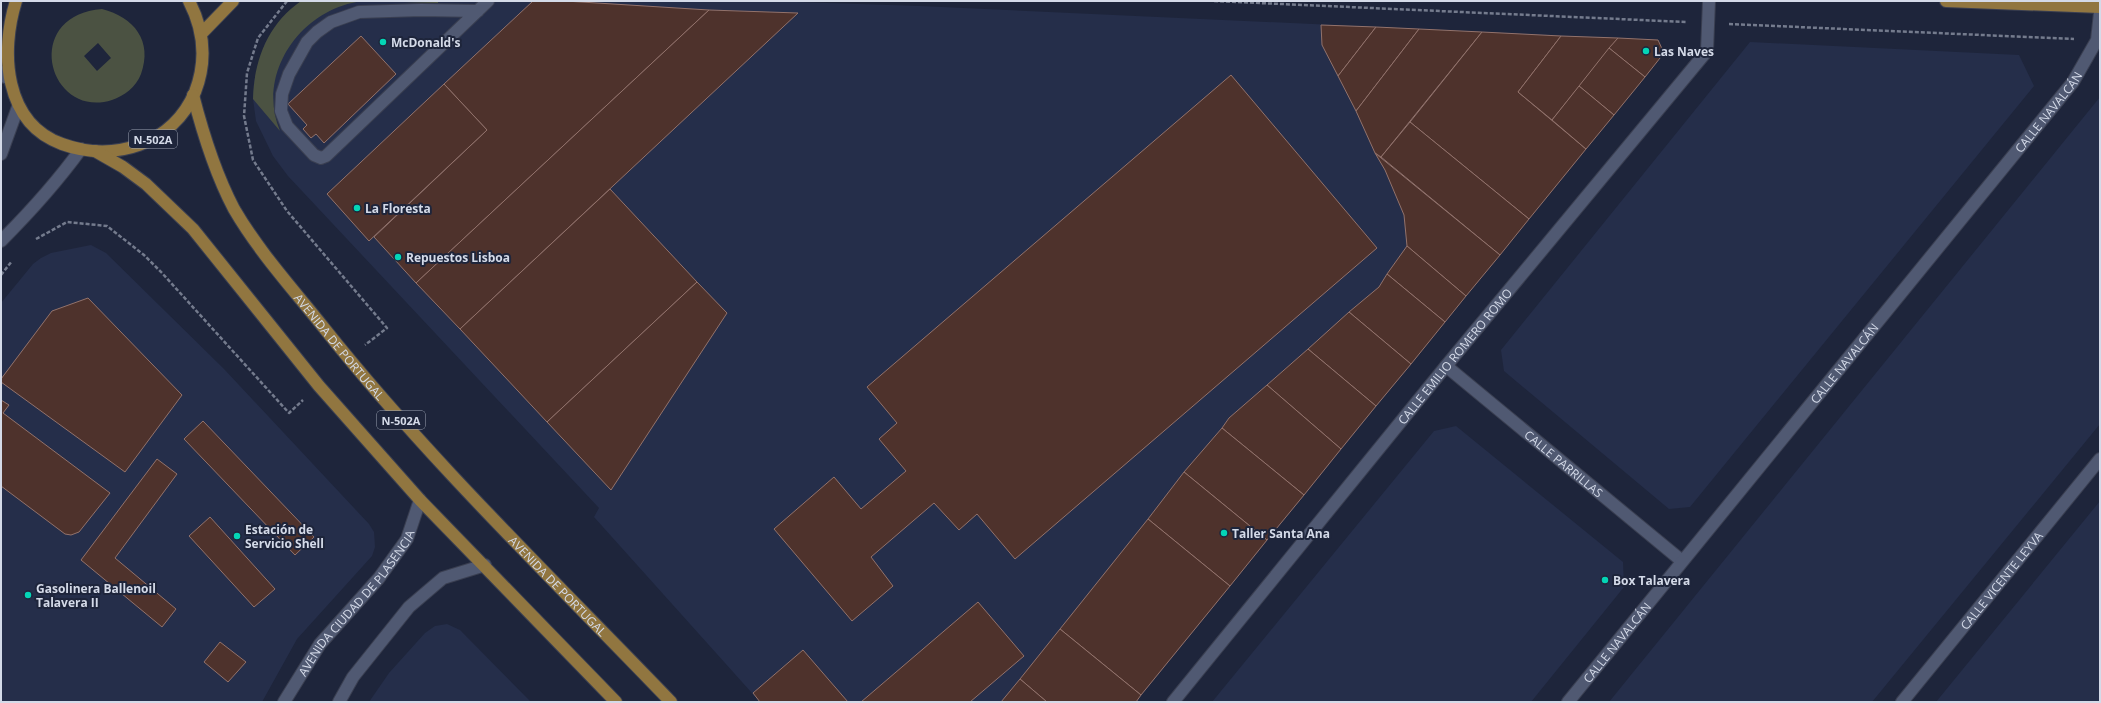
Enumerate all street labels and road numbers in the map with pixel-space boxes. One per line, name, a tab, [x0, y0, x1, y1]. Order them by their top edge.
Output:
street label: CALLE NAVALCÁN	[2011, 68, 2086, 156]
road number: N-502A	[129, 130, 177, 148]
street label: CALLE EMILIO ROMERO ROMO	[1394, 285, 1516, 428]
street label: AVENIDA DE PORTUGAL	[291, 290, 389, 404]
street label: CALLE NAVALCÁN	[1806, 319, 1882, 407]
road number: N-502A	[377, 411, 425, 429]
street label: CALLE PARRILLAS	[1521, 426, 1607, 501]
street label: AVENIDA CIUDAD DE PLASENCIA	[294, 527, 418, 679]
street label: CALLE VICENTE LEYVA	[1956, 527, 2047, 633]
street label: AVENIDA DE PORTUGAL	[505, 532, 611, 640]
street label: CALLE NAVALCÁN	[1579, 598, 1655, 686]

